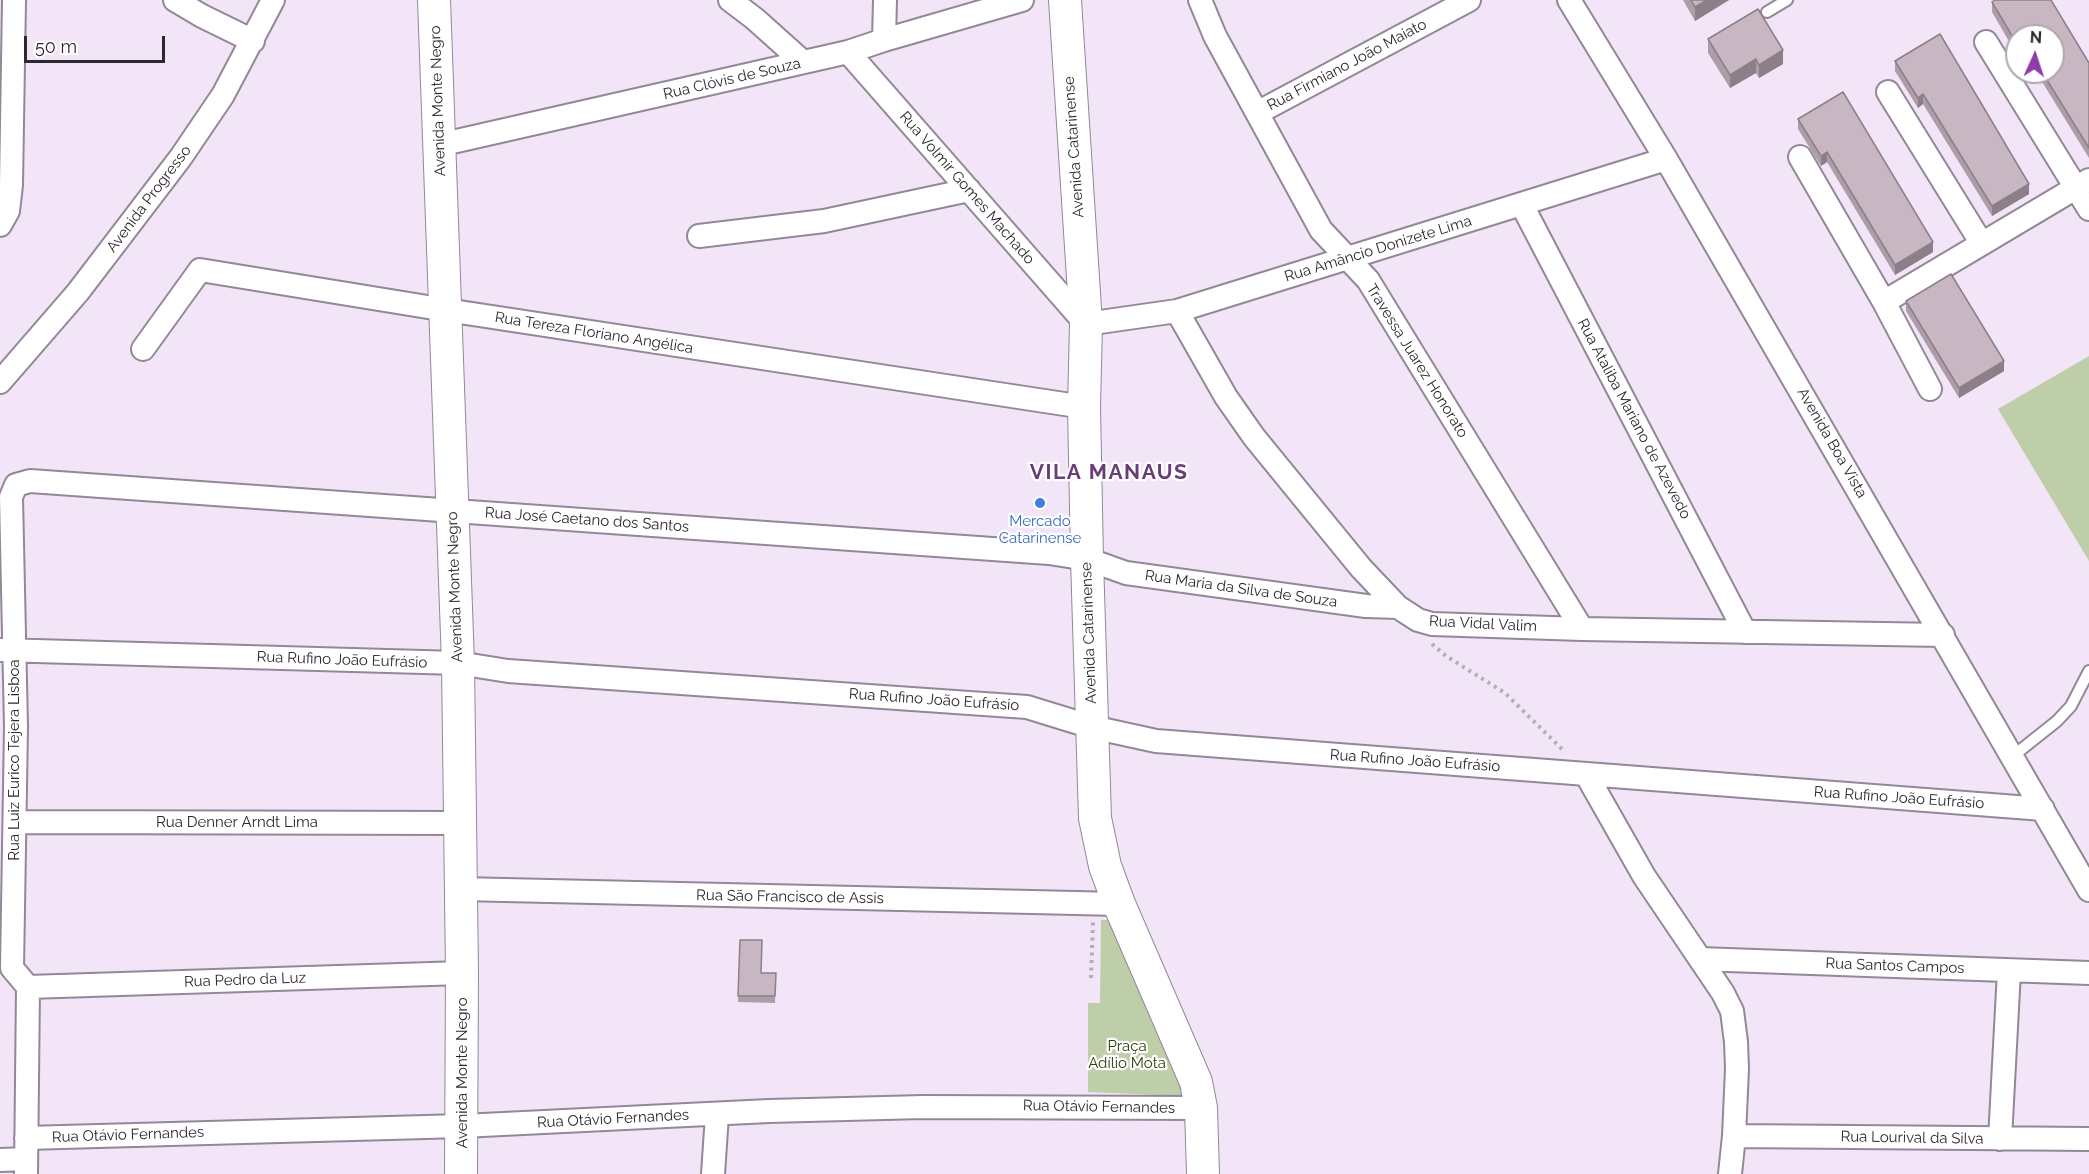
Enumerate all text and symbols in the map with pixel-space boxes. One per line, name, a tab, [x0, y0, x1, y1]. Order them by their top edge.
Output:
street label: Rua Firmiano João Maiato	[1264, 15, 1430, 115]
scale bar	[27, 24, 168, 62]
north arrow	[2005, 24, 2065, 84]
street label: Avenida Monte Negro	[426, 25, 450, 177]
text: N	[2029, 28, 2042, 47]
text: 50 m	[35, 36, 77, 57]
street label: Rua Clóvis de Souza	[662, 54, 802, 104]
street label: Avenida Catarinense	[1060, 76, 1088, 218]
street label: Rua Volmir Gomes Machado	[896, 108, 1038, 268]
street label: Avenida Progresso	[103, 142, 195, 256]
street label: Rua Amâncio Donizete Lima	[1282, 212, 1474, 286]
street label: Travessa Juarez Honorato	[1362, 281, 1472, 441]
street label: Rua Tereza Floriano Angélica	[493, 308, 695, 358]
street label: Rua Ataliba Mariano de Azevedo	[1573, 316, 1695, 522]
street label: Avenida Boa Vista	[1793, 385, 1871, 501]
district label: VILA MANAUS	[1030, 460, 1188, 486]
marker: Mercado Catarinense	[1033, 496, 1047, 510]
street label: Rua José Caetano dos Santos	[484, 504, 690, 536]
street label: Avenida Monte Negro	[443, 511, 467, 663]
place label: Mercado Catarinense	[999, 512, 1081, 547]
street label: Avenida Catarinense	[1078, 562, 1100, 704]
street label: Rua Maria da Silva de Souza	[1144, 567, 1338, 611]
street label: Rua Vidal Valim	[1429, 612, 1537, 636]
street label: Rua Rufino João Eufrásio	[256, 648, 428, 672]
street label: Rua Luiz Eurico Tejera Lisboa	[5, 659, 23, 861]
street label: Rua Rufino João Eufrásio	[848, 685, 1020, 715]
street label: Rua Rufino João Eufrásio	[1329, 746, 1501, 776]
street label: Rua Rufino João Eufrásio	[1813, 783, 1985, 813]
street label: Rua Denner Arndt Lima	[156, 813, 318, 831]
street label: Rua São Francisco de Assis	[696, 886, 884, 908]
street label: Rua Santos Campos	[1825, 955, 1965, 977]
street label: Rua Pedro da Luz	[184, 969, 306, 991]
street label: Avenida Monte Negro	[453, 997, 471, 1149]
park label: Praça Adílio Mota	[1088, 1037, 1166, 1072]
street label: Rua Otávio Fernandes	[1023, 1097, 1175, 1117]
street label: Rua Otávio Fernandes	[536, 1106, 690, 1132]
street label: Rua Otávio Fernandes	[52, 1123, 204, 1147]
street label: Rua Lourival da Silva	[1840, 1128, 1984, 1148]

